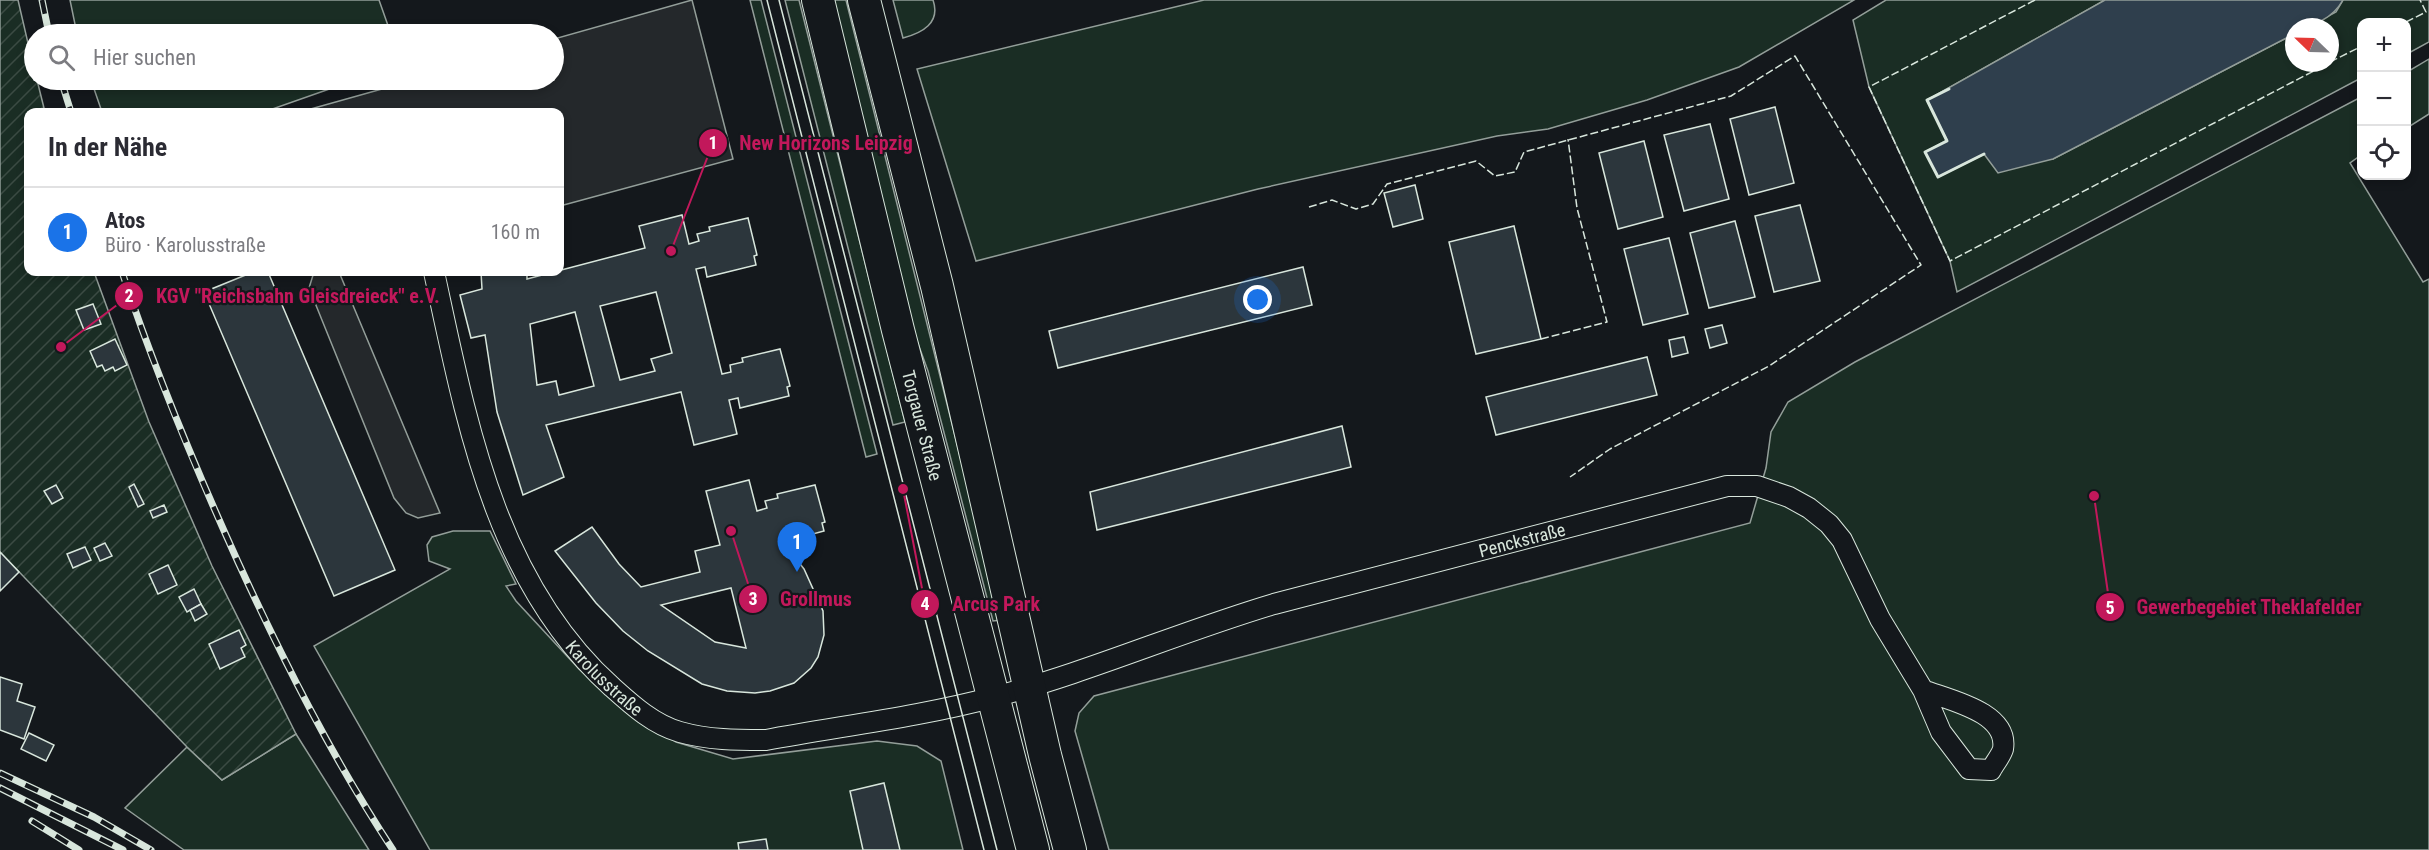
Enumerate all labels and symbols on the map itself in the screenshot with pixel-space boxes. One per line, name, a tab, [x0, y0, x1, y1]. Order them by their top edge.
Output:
north arrow	[2285, 18, 2339, 72]
callout: New Horizons Leipzig	[698, 124, 925, 162]
text: New Horizons Leipzig	[739, 131, 913, 155]
text: 1	[708, 132, 718, 153]
callout: KGV "Reichsbahn Gleisdreieck" e.V.	[114, 277, 452, 315]
text: KGV "Reichsbahn Gleisdreieck" e.V.	[156, 284, 440, 308]
text: 2	[124, 285, 134, 306]
your location	[1243, 285, 1272, 314]
street label: Torgauer Straße	[898, 368, 947, 483]
street label: Penckstraße	[1476, 518, 1567, 561]
pin: 1	[778, 522, 816, 572]
callout: Grollmus	[738, 580, 863, 618]
callout: Arcus Park	[910, 585, 1052, 623]
text: Grollmus	[780, 587, 852, 611]
text: 3	[748, 588, 758, 609]
callout: Gewerbegebiet Theklafelder	[2095, 588, 2374, 626]
text: Arcus Park	[952, 592, 1040, 616]
text: 4	[920, 593, 930, 614]
text: Gewerbegebiet Theklafelder	[2136, 595, 2362, 619]
text: 5	[2105, 597, 2115, 618]
street label: Karolusstraße	[562, 636, 647, 720]

